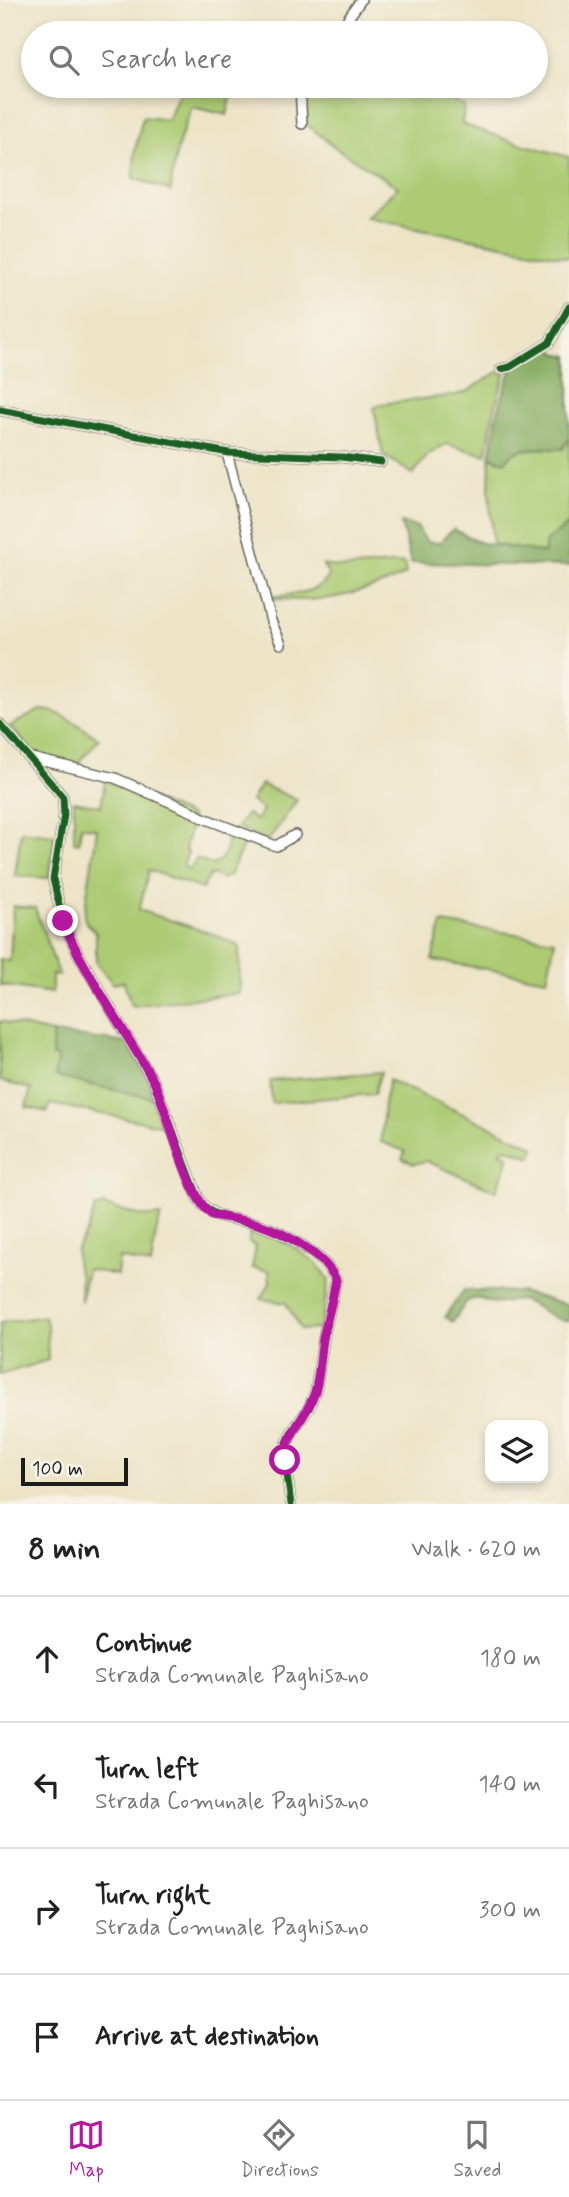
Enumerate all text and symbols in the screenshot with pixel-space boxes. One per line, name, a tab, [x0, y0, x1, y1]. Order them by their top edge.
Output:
search box	[21, 21, 548, 98]
icon: search	[45, 41, 83, 79]
text: Search here	[101, 43, 232, 77]
route end	[47, 905, 78, 936]
map controls	[485, 1420, 548, 1483]
button: layers	[485, 1420, 548, 1483]
route start	[269, 1444, 300, 1475]
scale bar	[21, 1455, 128, 1487]
text: 100 m	[32, 1457, 83, 1482]
text: 8 min	[28, 1530, 101, 1569]
text: Walk · 620 m	[411, 1535, 541, 1565]
text: Continue	[95, 1627, 192, 1661]
icon: ahead	[28, 1640, 66, 1678]
text: 180 m	[480, 1644, 541, 1674]
text: Strada Comunale Paghisano	[95, 1661, 369, 1691]
text: Turn left	[95, 1753, 199, 1787]
icon: left	[28, 1766, 66, 1804]
text: 140 m	[478, 1770, 541, 1800]
text: Strada Comunale Paghisano	[95, 1787, 369, 1817]
text: Turn right	[95, 1879, 211, 1913]
icon: right	[28, 1892, 66, 1930]
text: 300 m	[479, 1896, 541, 1926]
text: Strada Comunale Paghisano	[95, 1913, 369, 1943]
icon: arrive	[28, 2018, 66, 2056]
text: Arrive at destination	[95, 2020, 319, 2054]
tab: Map	[67, 2116, 105, 2183]
tab: Directions	[240, 2116, 319, 2183]
tab: Saved	[453, 2116, 501, 2183]

